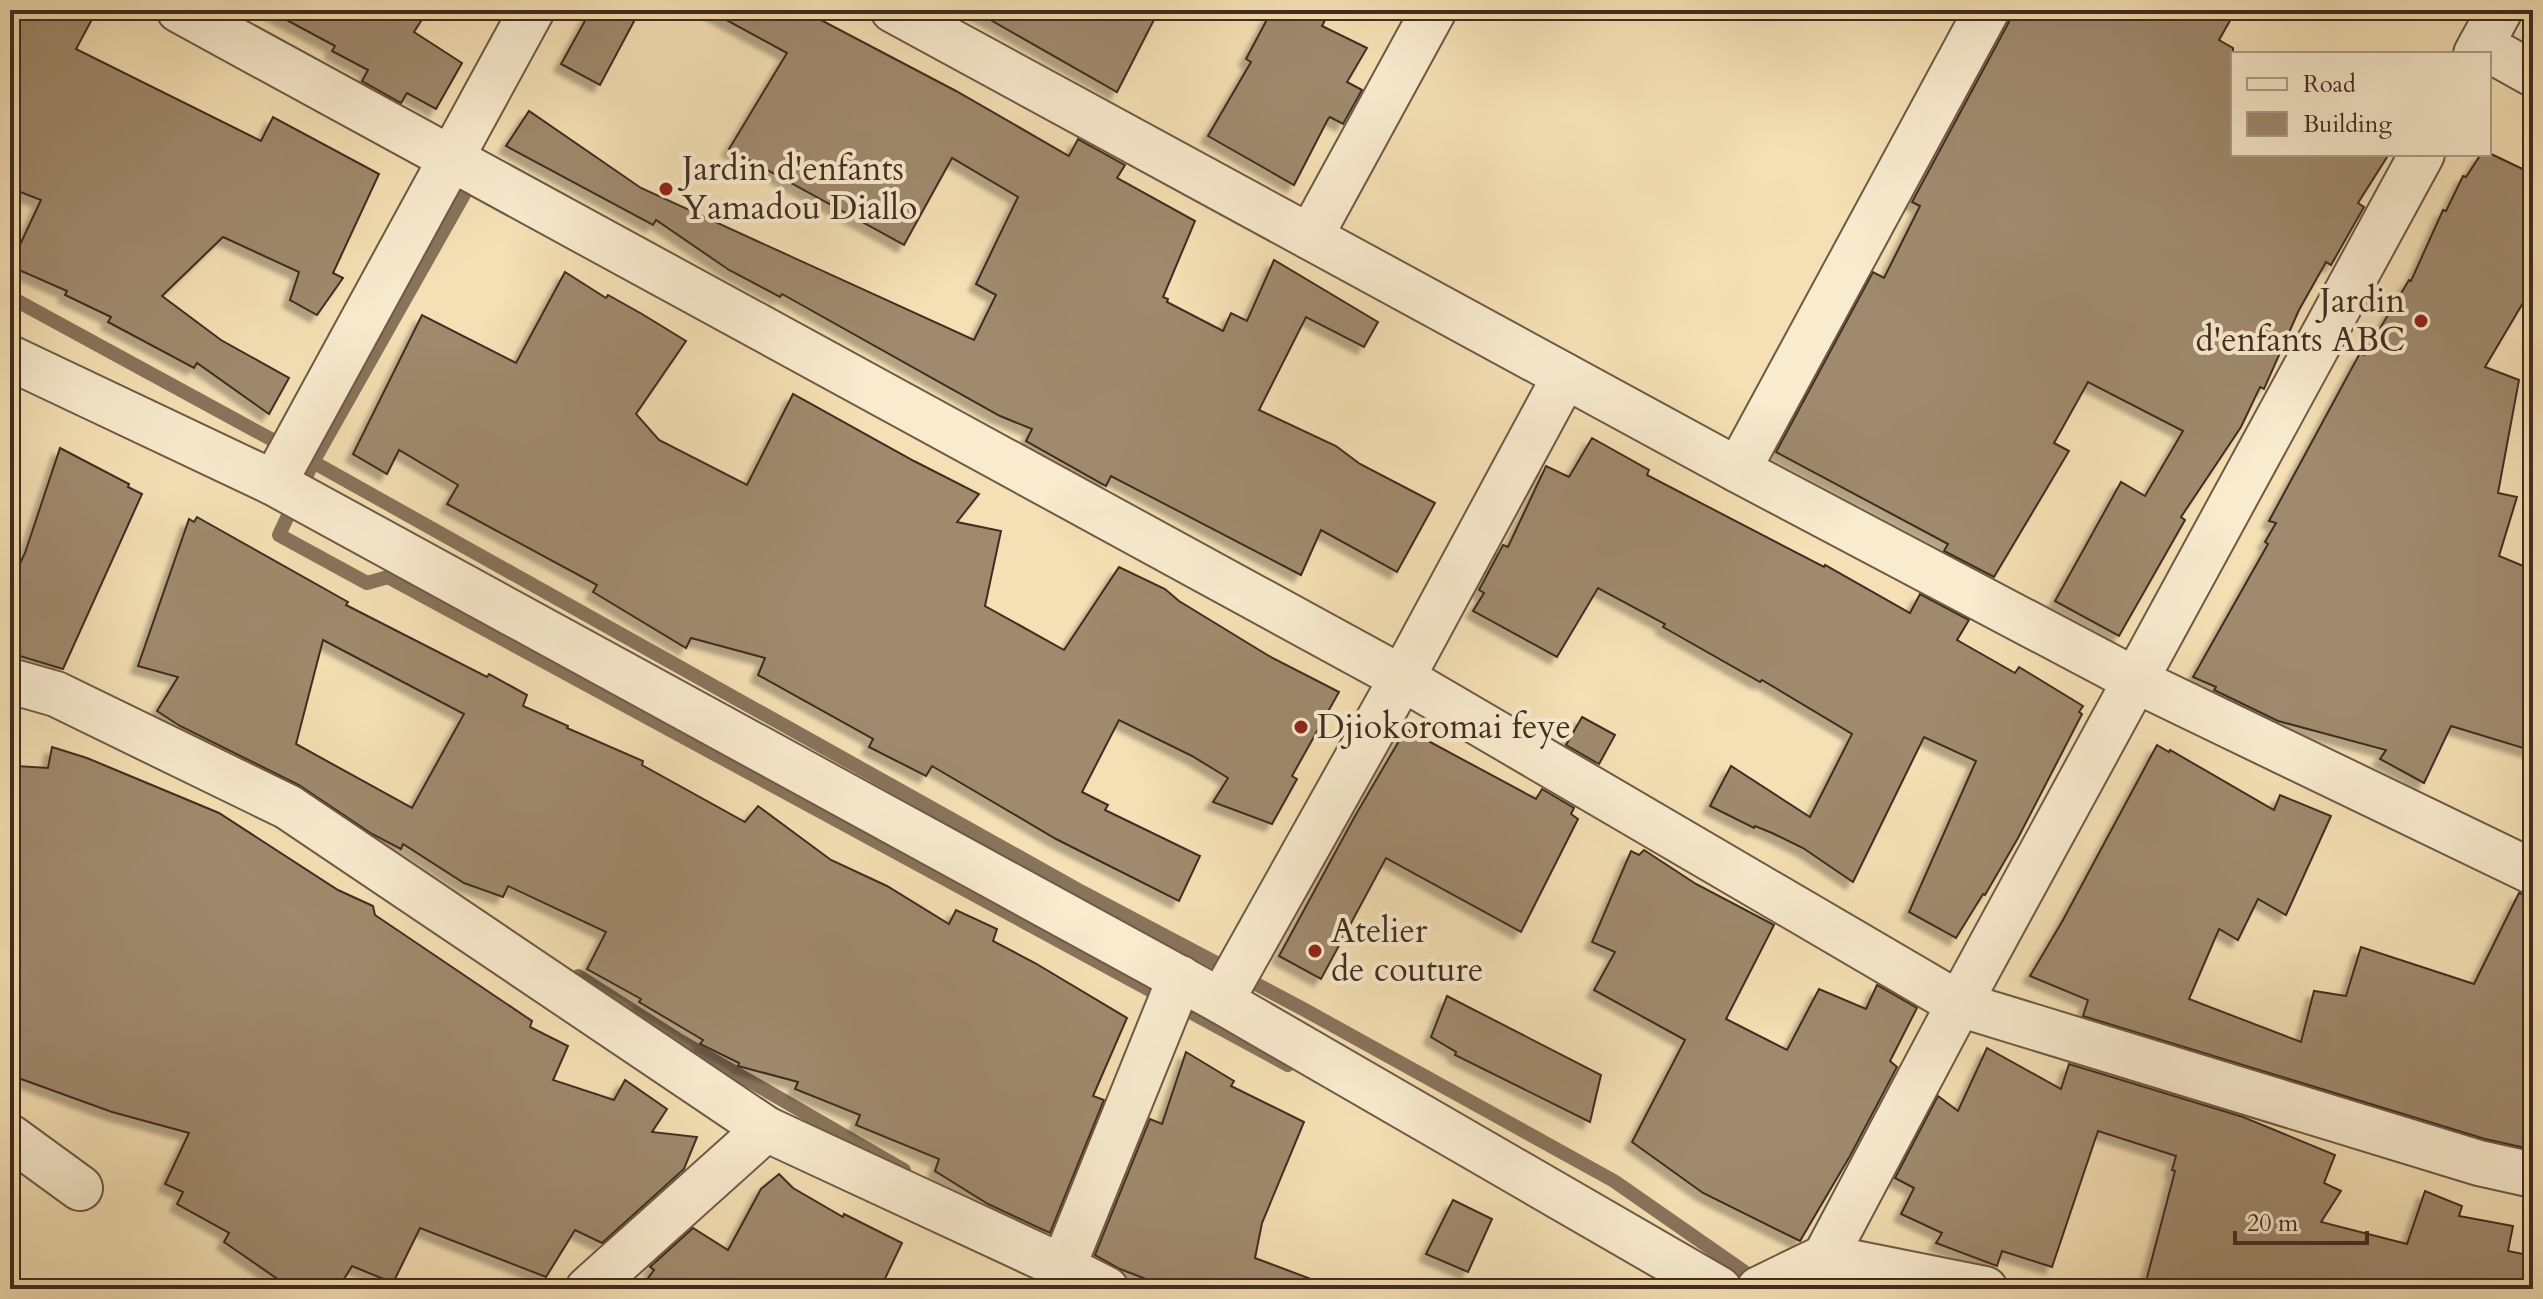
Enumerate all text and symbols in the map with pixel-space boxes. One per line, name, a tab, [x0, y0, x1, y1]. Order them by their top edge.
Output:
legend	[2231, 52, 2491, 156]
text: Road	[2303, 68, 2356, 101]
text: Building	[2303, 108, 2393, 141]
place label: Jardin d'enfants Yamadou Diallo	[677, 146, 917, 231]
marker: Jardin d'enfants Yamadou Diallo	[657, 180, 675, 198]
place label: Jardin d'enfants ABC	[2196, 278, 2405, 363]
marker: Jardin d'enfants ABC	[2412, 312, 2430, 330]
place label: Djiokoromai feye	[1317, 704, 1571, 750]
marker: Djiokoromai feye	[1292, 718, 1310, 736]
place label: Atelier de couture	[1331, 908, 1483, 993]
marker: Atelier de couture	[1306, 942, 1324, 960]
scale bar	[2235, 1195, 2367, 1245]
text: 20 m	[2247, 1207, 2299, 1240]

